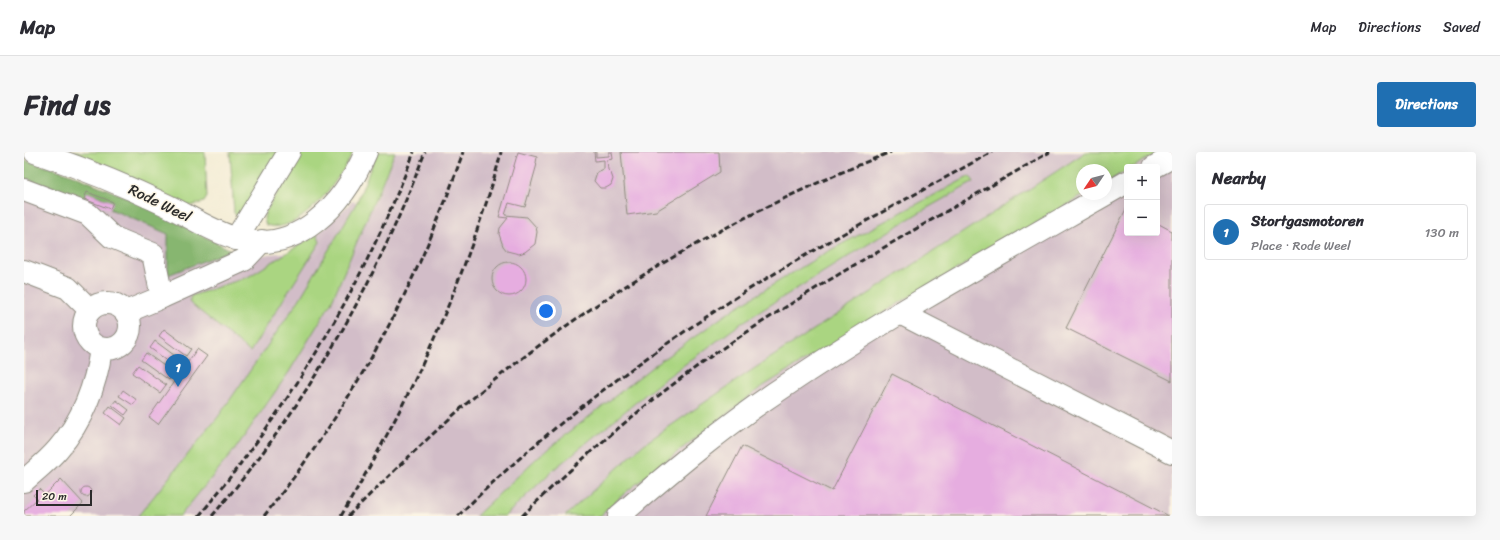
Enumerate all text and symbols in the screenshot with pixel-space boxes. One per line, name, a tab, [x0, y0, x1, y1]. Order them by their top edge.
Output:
text: Map	[20, 11, 55, 44]
text: Map	[1310, 15, 1336, 40]
text: Directions	[1358, 15, 1421, 40]
text: Saved	[1443, 15, 1480, 40]
text: Find us	[24, 80, 111, 129]
button: Directions	[1377, 82, 1476, 127]
text: Nearby	[1212, 163, 1266, 193]
north arrow	[1076, 164, 1112, 200]
map controls	[1124, 164, 1160, 236]
button: +	[1124, 164, 1160, 200]
street label: Rode Weel	[124, 177, 197, 230]
button: −	[1124, 200, 1160, 236]
text: Stortgasmotoren	[1251, 208, 1364, 234]
text: 1	[1223, 221, 1229, 244]
text: 130 m	[1425, 221, 1459, 244]
text: Place · Rode Weel	[1251, 234, 1351, 257]
your location	[536, 301, 556, 321]
pin: 1	[165, 354, 191, 387]
text: 20 m	[42, 487, 67, 506]
scale bar	[36, 488, 92, 507]

